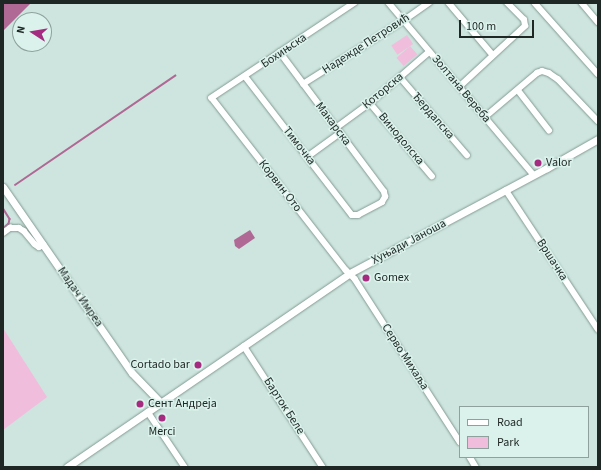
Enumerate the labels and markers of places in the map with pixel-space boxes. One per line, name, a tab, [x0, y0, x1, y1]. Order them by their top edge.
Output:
place label: Valor	[546, 156, 572, 170]
marker: Valor	[533, 158, 543, 168]
place label: Gomex	[374, 271, 409, 285]
marker: Gomex	[361, 273, 371, 283]
place label: Cortado bar	[130, 358, 190, 372]
marker: Cortado bar	[193, 360, 203, 370]
place label: Сент Андреја	[148, 397, 217, 411]
marker: Сент Андреја	[135, 399, 145, 409]
marker: Merci	[157, 413, 167, 423]
place label: Merci	[148, 425, 176, 439]

